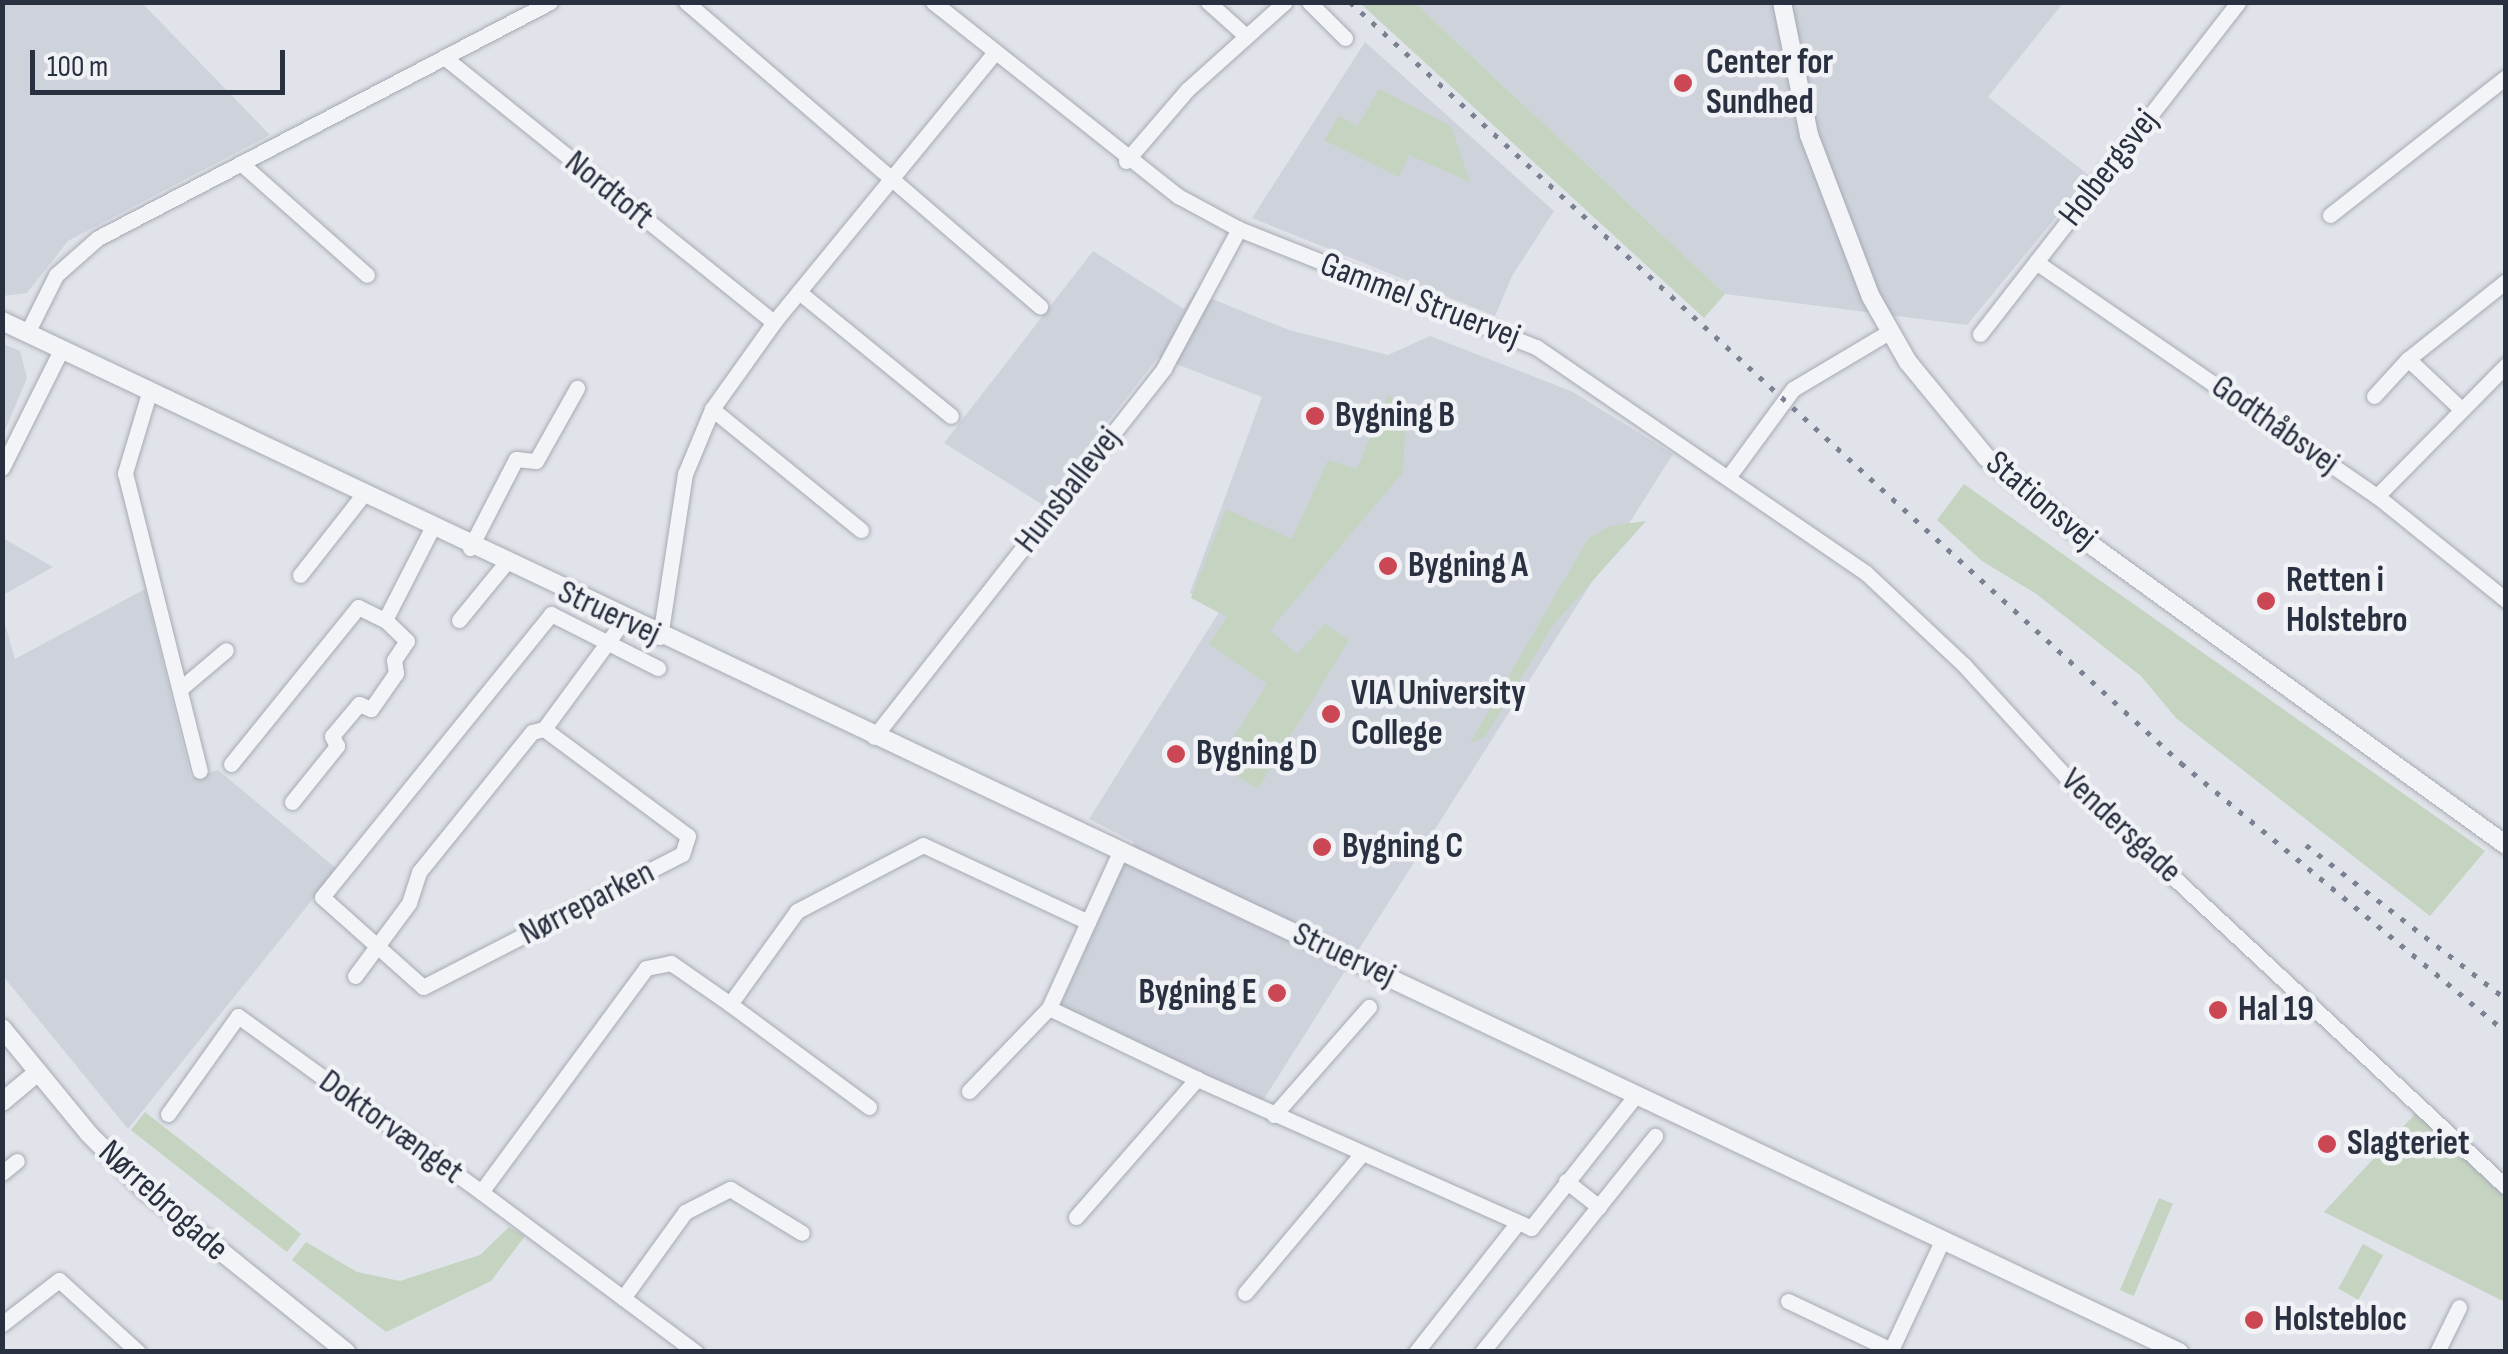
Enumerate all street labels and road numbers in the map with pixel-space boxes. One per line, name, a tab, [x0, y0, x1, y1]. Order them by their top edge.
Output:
street label: Holbergsvej	[2050, 101, 2168, 235]
street label: Nordtoft	[556, 142, 662, 238]
street label: Gammel Struervej	[1314, 244, 1526, 358]
street label: Godthåbsvej	[2203, 366, 2347, 484]
street label: Hunsballevej	[1006, 419, 1130, 561]
street label: Stationsvej	[1977, 443, 2105, 559]
street label: Struervej	[551, 571, 667, 655]
street label: Vendersgade	[2052, 760, 2190, 892]
street label: Nørreparken	[513, 851, 661, 955]
street label: Struervej	[1286, 913, 1402, 997]
street label: Doktorvænget	[311, 1061, 471, 1193]
street label: Nørrebrogade	[89, 1132, 237, 1270]

